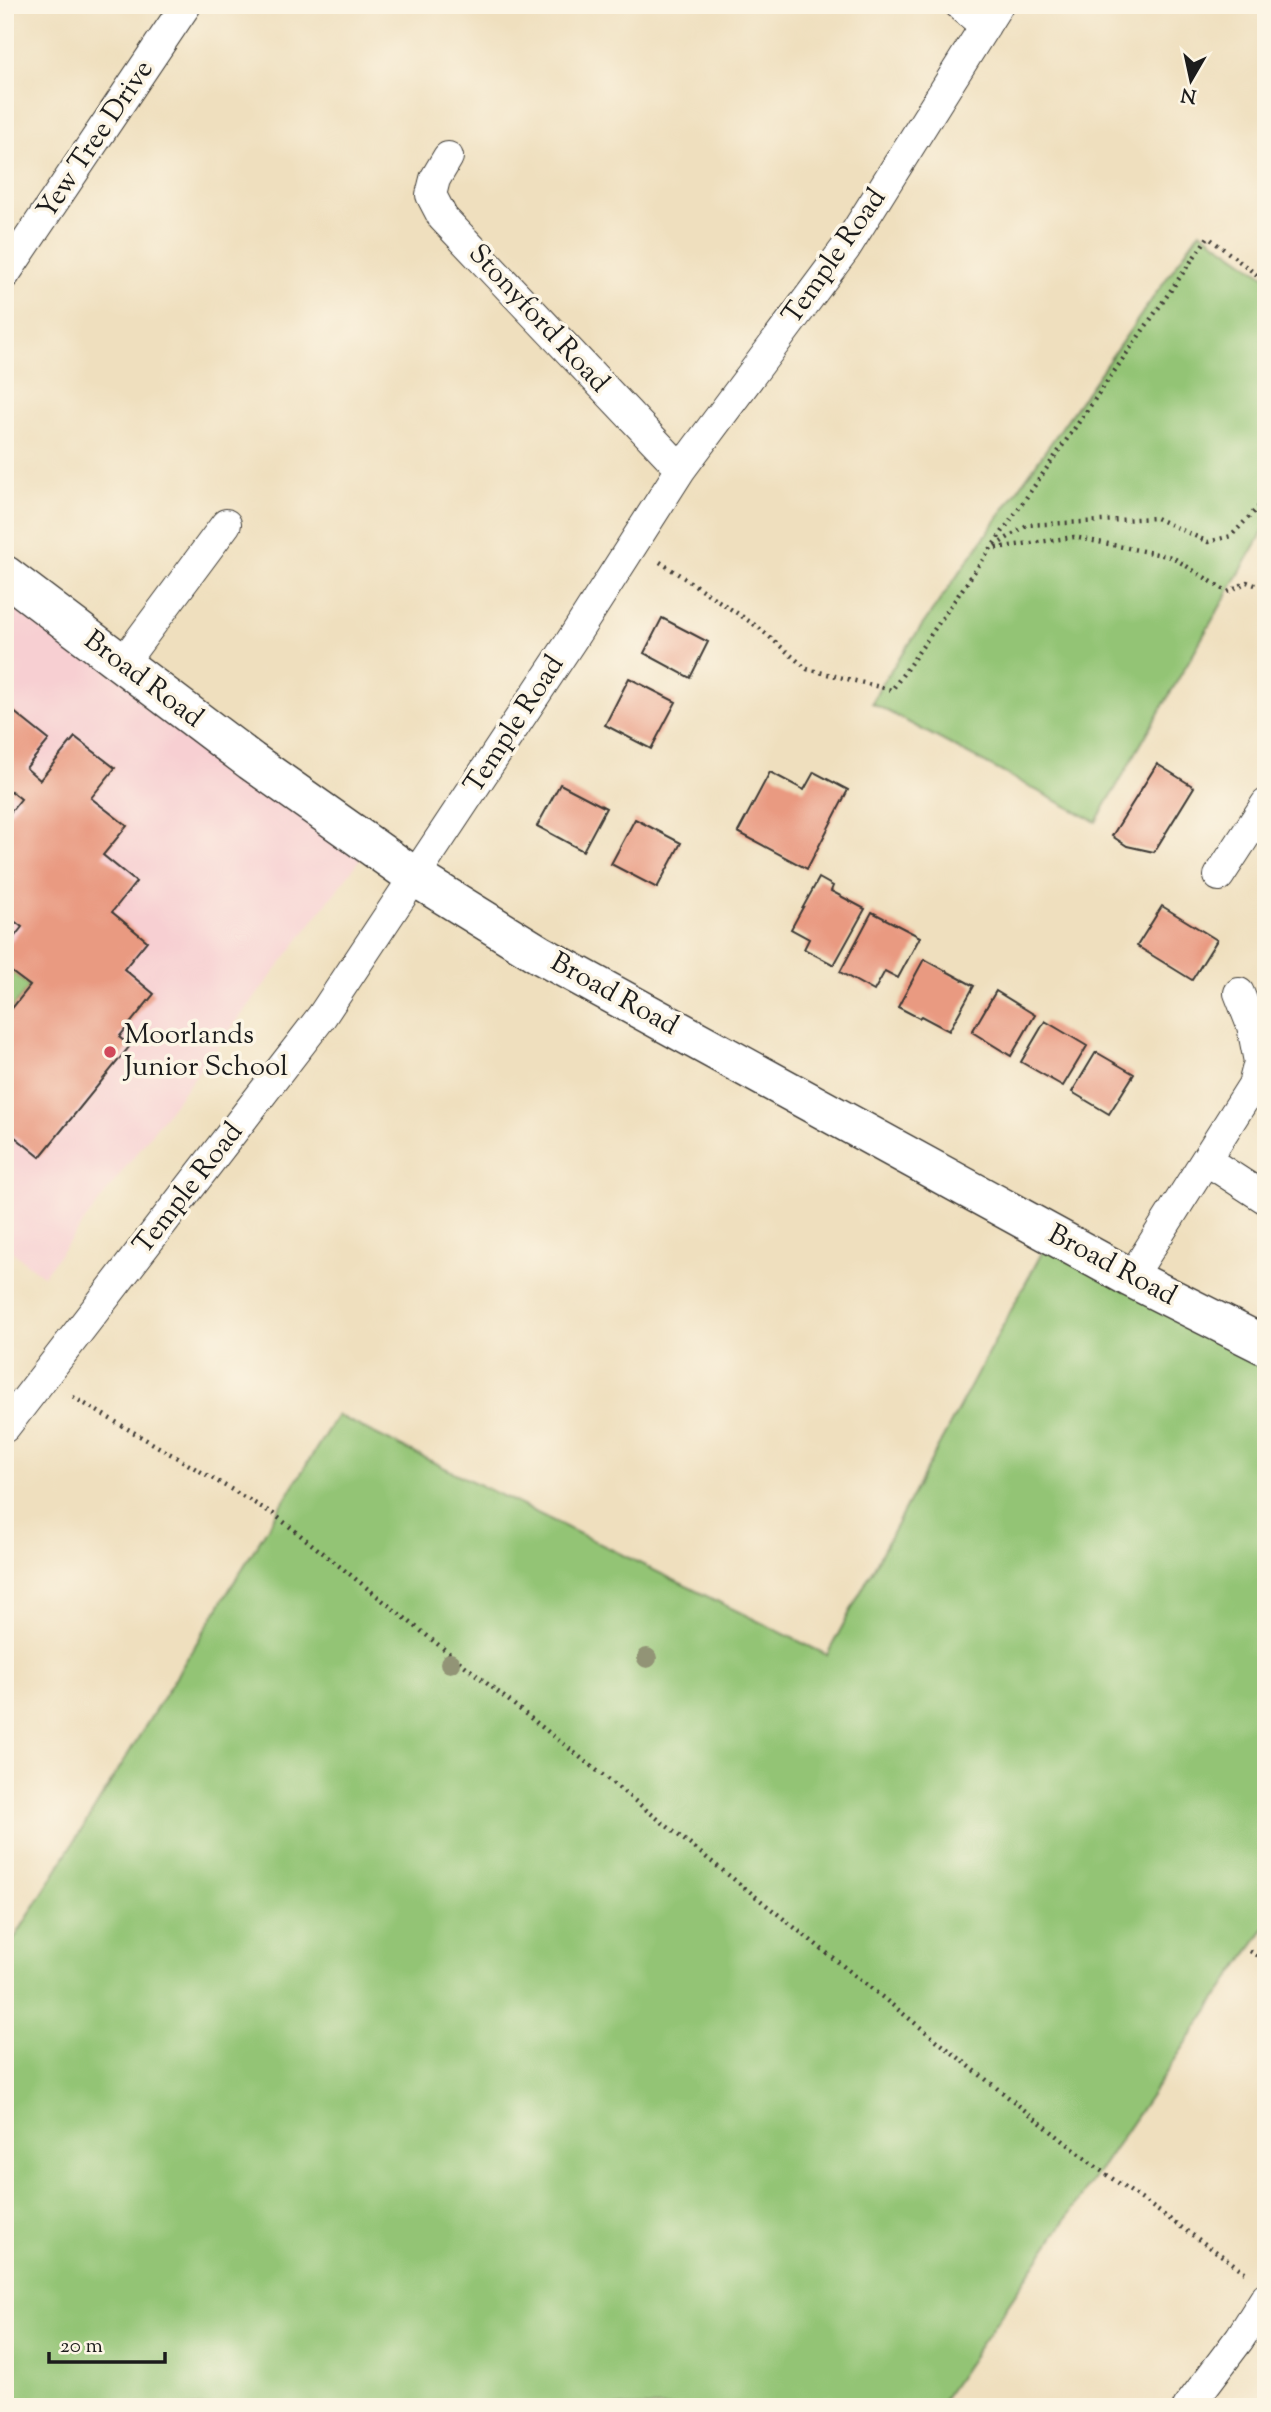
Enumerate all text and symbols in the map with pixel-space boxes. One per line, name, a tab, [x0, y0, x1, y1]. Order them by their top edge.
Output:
north arrow	[1156, 46, 1226, 116]
street label: Yew Tree Drive	[28, 53, 164, 227]
text: N	[1179, 80, 1198, 109]
street label: Temple Road	[773, 181, 897, 333]
street label: Stonyford Road	[458, 236, 618, 403]
street label: Broad Road	[75, 622, 211, 738]
street label: Temple Road	[455, 648, 575, 802]
street label: Broad Road	[543, 943, 685, 1047]
place label: Moorlands Junior School	[122, 1016, 288, 1088]
marker: Moorlands Junior School	[102, 1044, 118, 1060]
street label: Temple Road	[125, 1114, 254, 1264]
street label: Broad Road	[1040, 1215, 1184, 1317]
scale bar	[49, 2321, 164, 2365]
text: 20 m	[60, 2332, 103, 2362]

